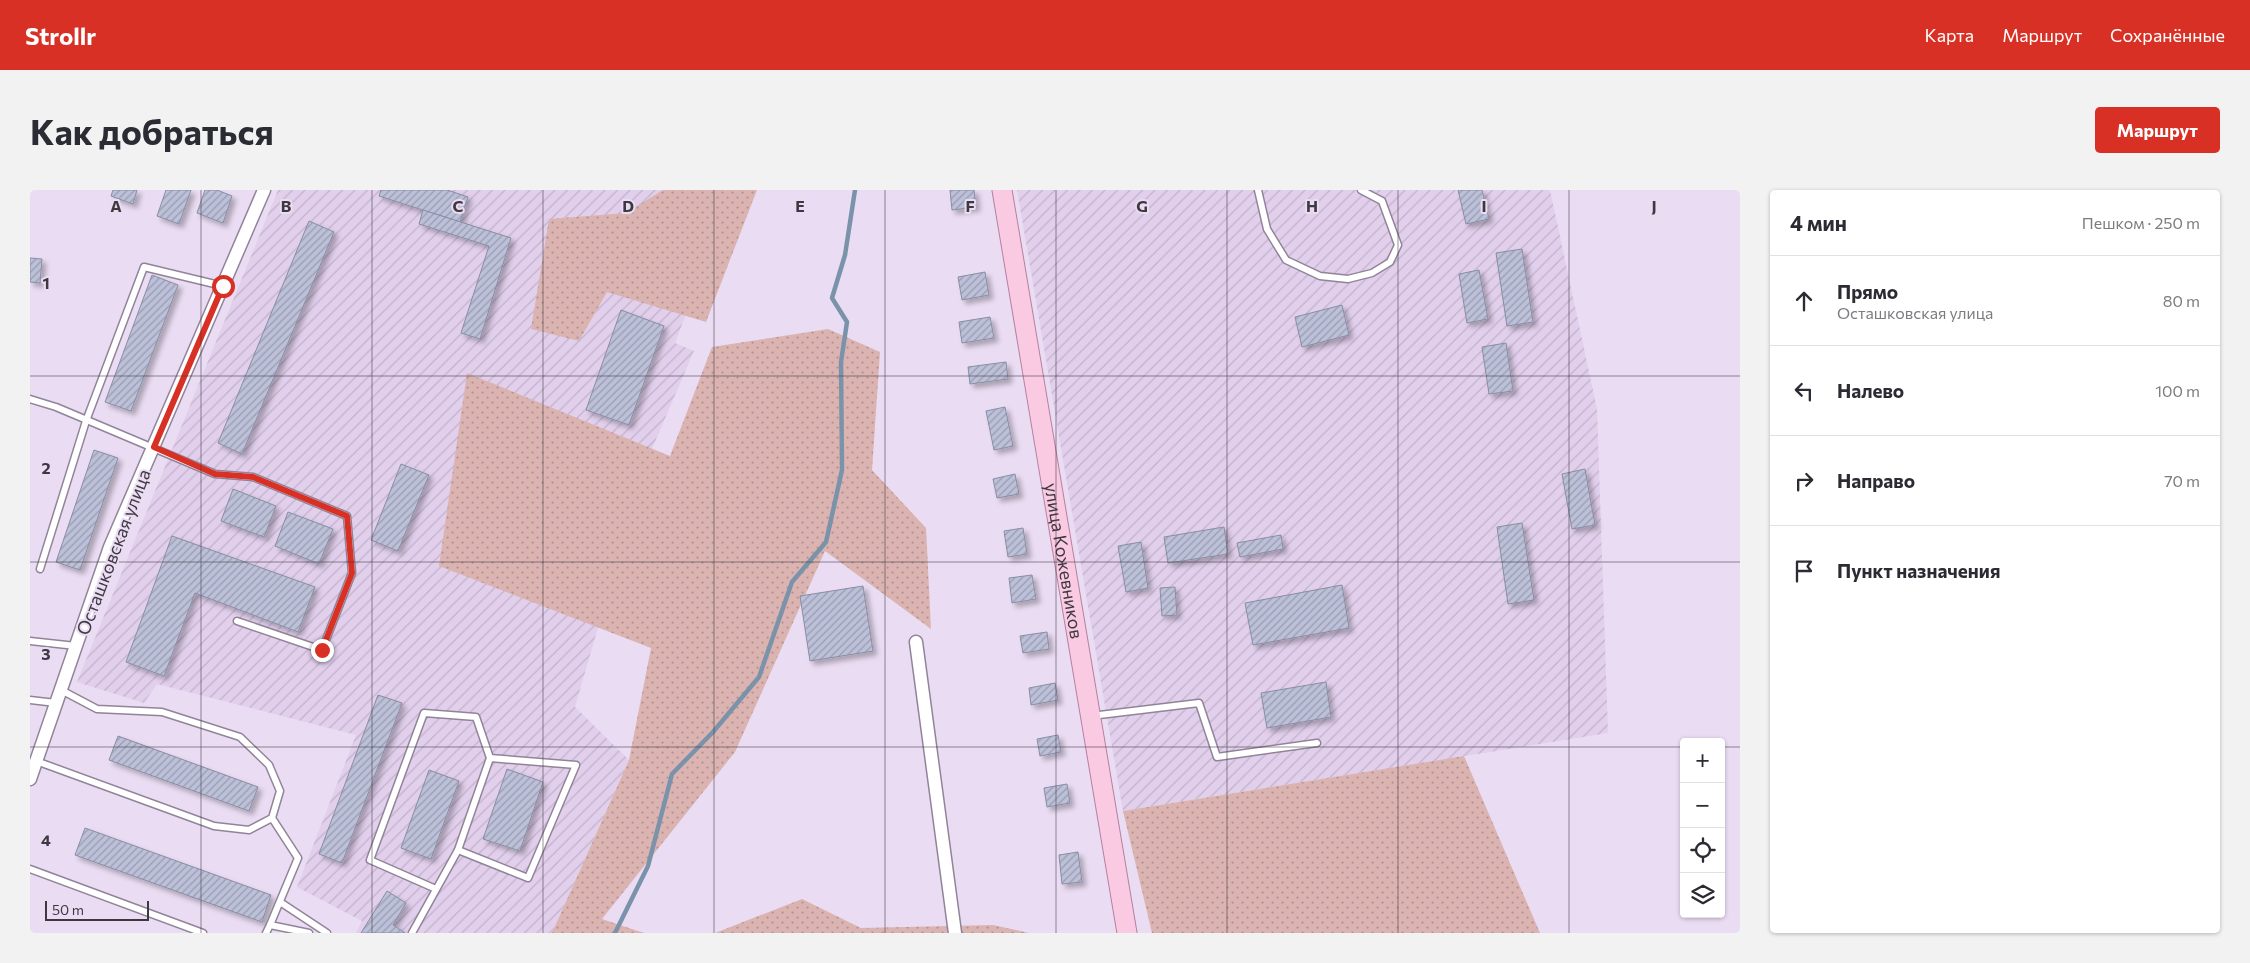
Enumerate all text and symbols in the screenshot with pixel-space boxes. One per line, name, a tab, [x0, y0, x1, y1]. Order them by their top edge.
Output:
text: Strollr	[25, 21, 96, 50]
text: Карта	[1925, 24, 1974, 46]
text: Маршрут	[2002, 24, 2082, 46]
text: Сохранённые	[2110, 24, 2225, 46]
button: Маршрут	[2095, 107, 2220, 153]
text: Как добраться	[30, 109, 274, 152]
text: A	[110, 196, 122, 215]
text: B	[281, 196, 292, 215]
text: C	[453, 196, 464, 215]
text: D	[622, 196, 634, 215]
text: E	[795, 196, 805, 215]
text: F	[965, 196, 975, 215]
text: G	[1136, 196, 1148, 215]
text: H	[1306, 196, 1318, 215]
text: I	[1481, 196, 1487, 215]
text: J	[1651, 196, 1657, 215]
text: 4 мин	[1790, 210, 1847, 235]
text: Пешком · 250 m	[2082, 213, 2200, 232]
text: 1	[42, 273, 50, 292]
route start	[212, 275, 235, 298]
text: Прямо	[1837, 280, 1898, 303]
icon: ahead	[1790, 287, 1818, 315]
text: 80 m	[2163, 291, 2200, 310]
text: Осташковская улица	[1837, 303, 1993, 322]
icon: left	[1790, 377, 1818, 405]
text: Налево	[1837, 379, 1904, 402]
text: 100 m	[2155, 381, 2200, 400]
text: 2	[41, 458, 51, 477]
street label: Осташковская улица	[71, 466, 155, 638]
icon: right	[1790, 467, 1818, 495]
text: Направо	[1837, 469, 1915, 492]
text: 70 m	[2164, 471, 2200, 490]
street label: улица Кожевников	[1040, 481, 1088, 640]
icon: arrive	[1790, 557, 1818, 585]
text: Пункт назначения	[1837, 559, 2000, 582]
route end	[311, 639, 334, 662]
text: 3	[41, 644, 51, 663]
map controls	[1680, 738, 1725, 918]
button: +	[1680, 738, 1725, 783]
button: −	[1680, 783, 1725, 828]
button: locate	[1680, 828, 1725, 873]
text: 4	[41, 830, 51, 849]
button: layers	[1680, 873, 1725, 918]
scale bar	[45, 898, 149, 921]
text: 50 m	[52, 901, 84, 918]

